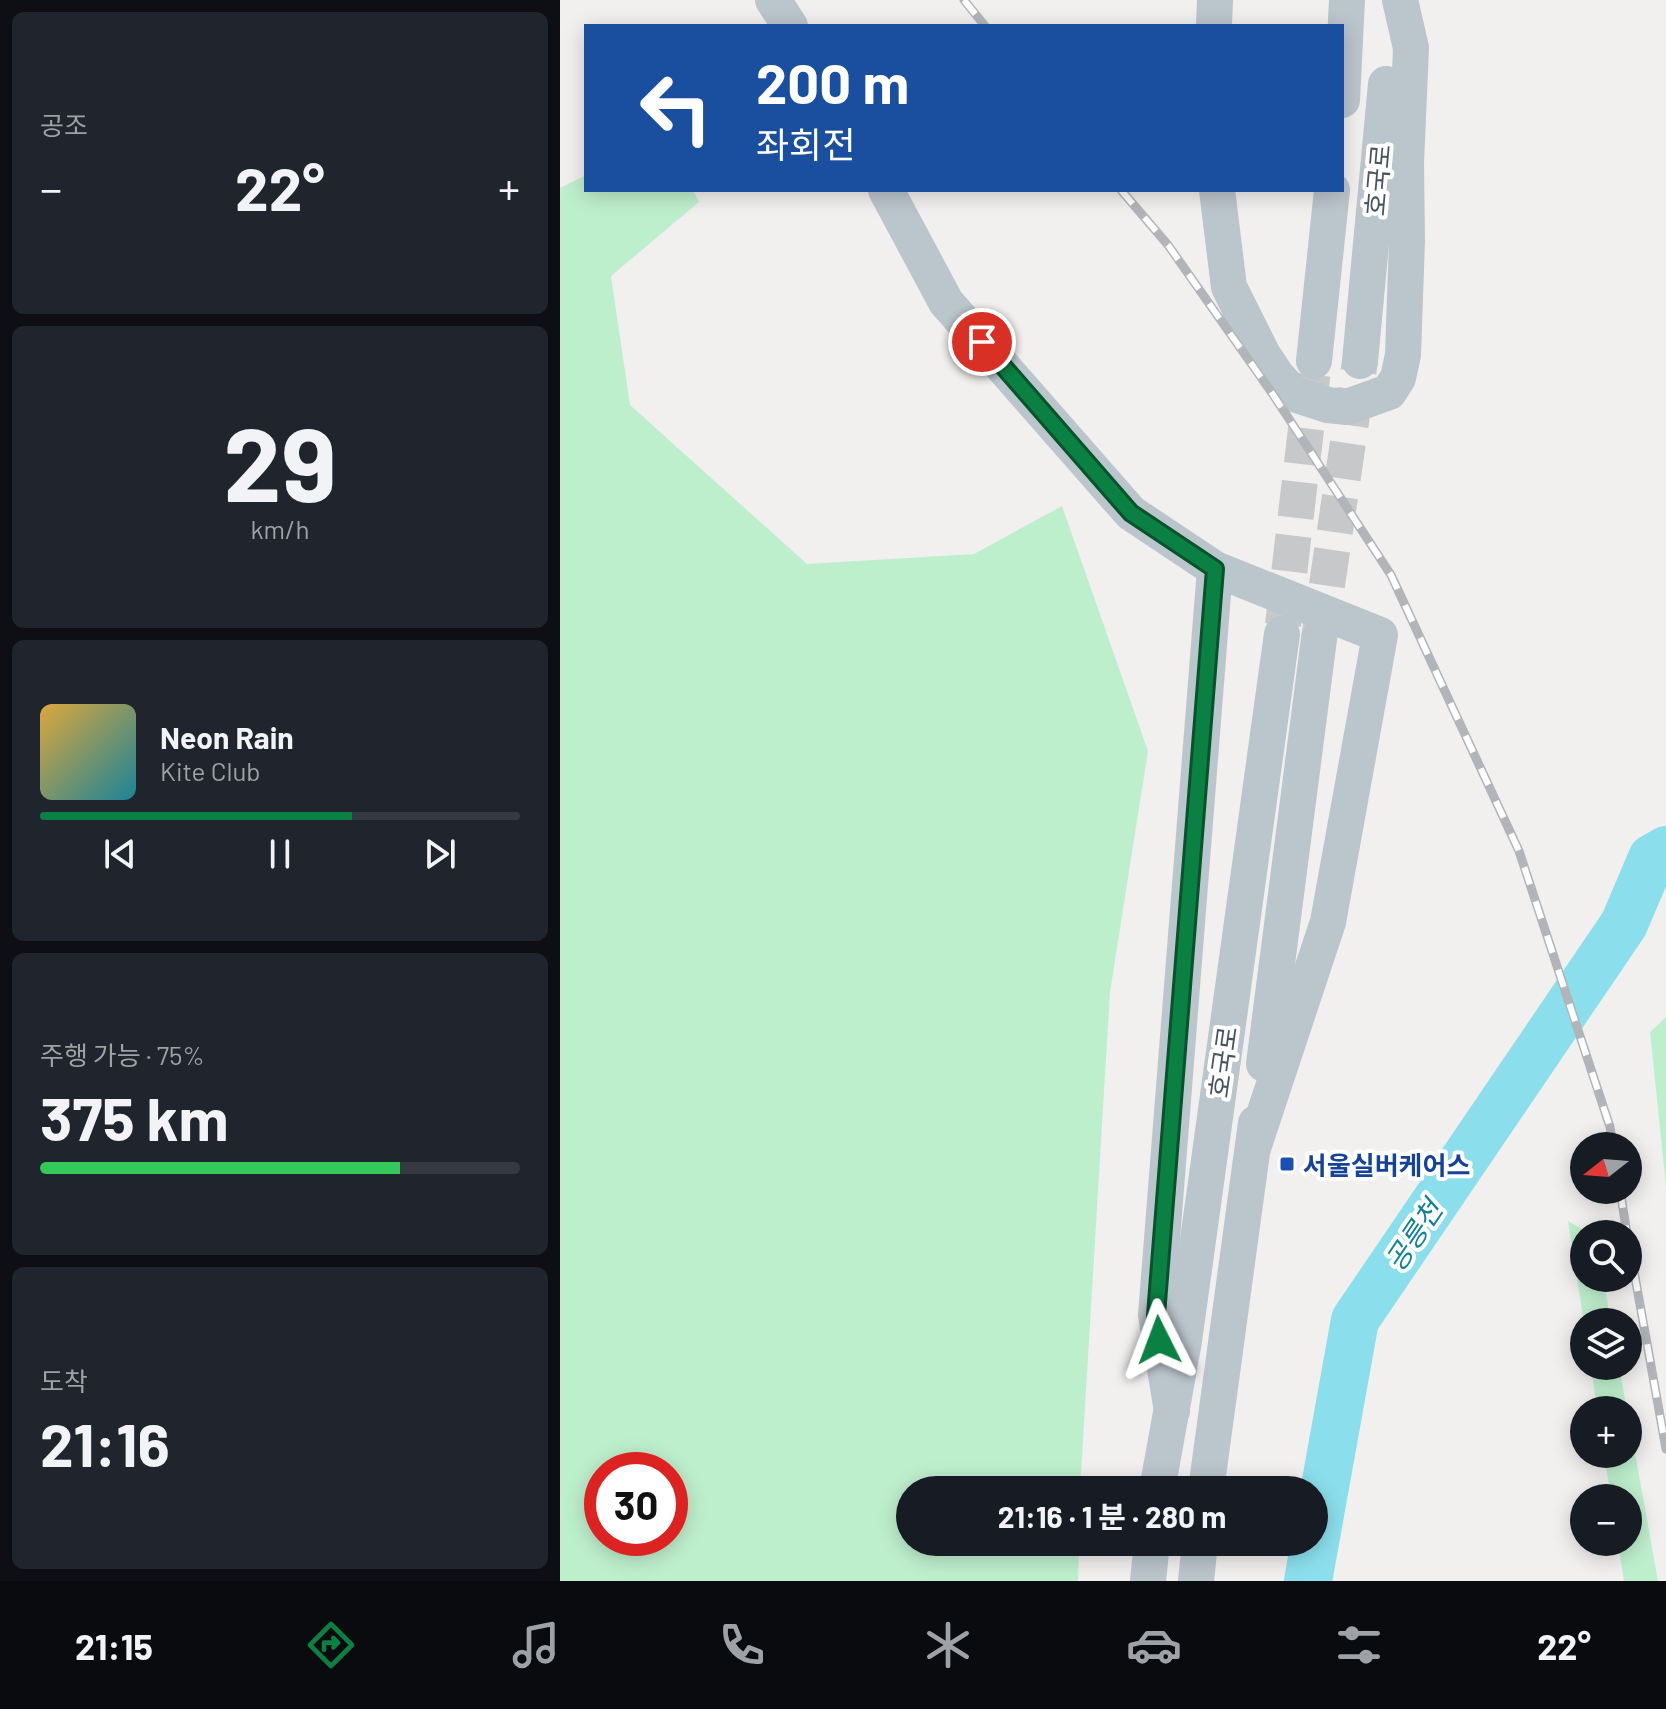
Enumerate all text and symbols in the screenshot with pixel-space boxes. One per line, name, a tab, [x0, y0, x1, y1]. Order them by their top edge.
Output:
text: 200 m	[756, 48, 909, 115]
icon: left	[624, 56, 728, 160]
text: 공조	[40, 109, 88, 140]
text: 좌회전	[756, 122, 855, 165]
street label: 호국로	[1358, 143, 1396, 217]
text: 22°	[235, 151, 325, 223]
text: −	[40, 161, 62, 214]
text: +	[498, 161, 520, 214]
pin	[948, 308, 1016, 376]
icon: arrive	[960, 320, 1004, 364]
text: 29	[223, 398, 337, 523]
text: km/h	[251, 513, 309, 544]
text: Neon Rain	[160, 719, 294, 755]
text: Kite Club	[160, 755, 261, 786]
icon: previous	[98, 832, 142, 876]
icon: pause	[258, 832, 302, 876]
icon: next	[418, 832, 462, 876]
street label: 호국로	[1202, 1024, 1242, 1100]
text: 주행 가능 · 75%	[40, 1039, 204, 1070]
text: 375 km	[40, 1081, 229, 1153]
north arrow	[1570, 1132, 1642, 1204]
map controls	[1570, 1132, 1642, 1556]
place label: 서울실버케어스	[1303, 1149, 1470, 1180]
marker: 서울실버케어스	[1278, 1155, 1296, 1173]
water label: 공릉천	[1377, 1191, 1451, 1277]
button: search	[1570, 1220, 1642, 1292]
position arrow	[1117, 1298, 1201, 1382]
button: layers	[1570, 1308, 1642, 1380]
text: 도착	[40, 1365, 88, 1396]
button: +	[1570, 1396, 1642, 1468]
text: 21:16	[40, 1407, 170, 1479]
speed limit sign: 30	[584, 1452, 688, 1556]
button: −	[1570, 1484, 1642, 1556]
text: 21:16 · 1 분 · 280 m	[998, 1498, 1226, 1534]
icon: directions	[303, 1617, 359, 1673]
icon: music	[508, 1617, 564, 1673]
icon: phone	[714, 1617, 770, 1673]
icon: climate	[920, 1617, 976, 1673]
icon: car	[1126, 1617, 1182, 1673]
icon: filters	[1331, 1617, 1387, 1673]
text: 21:15	[75, 1624, 153, 1667]
text: 22°	[1537, 1624, 1591, 1667]

